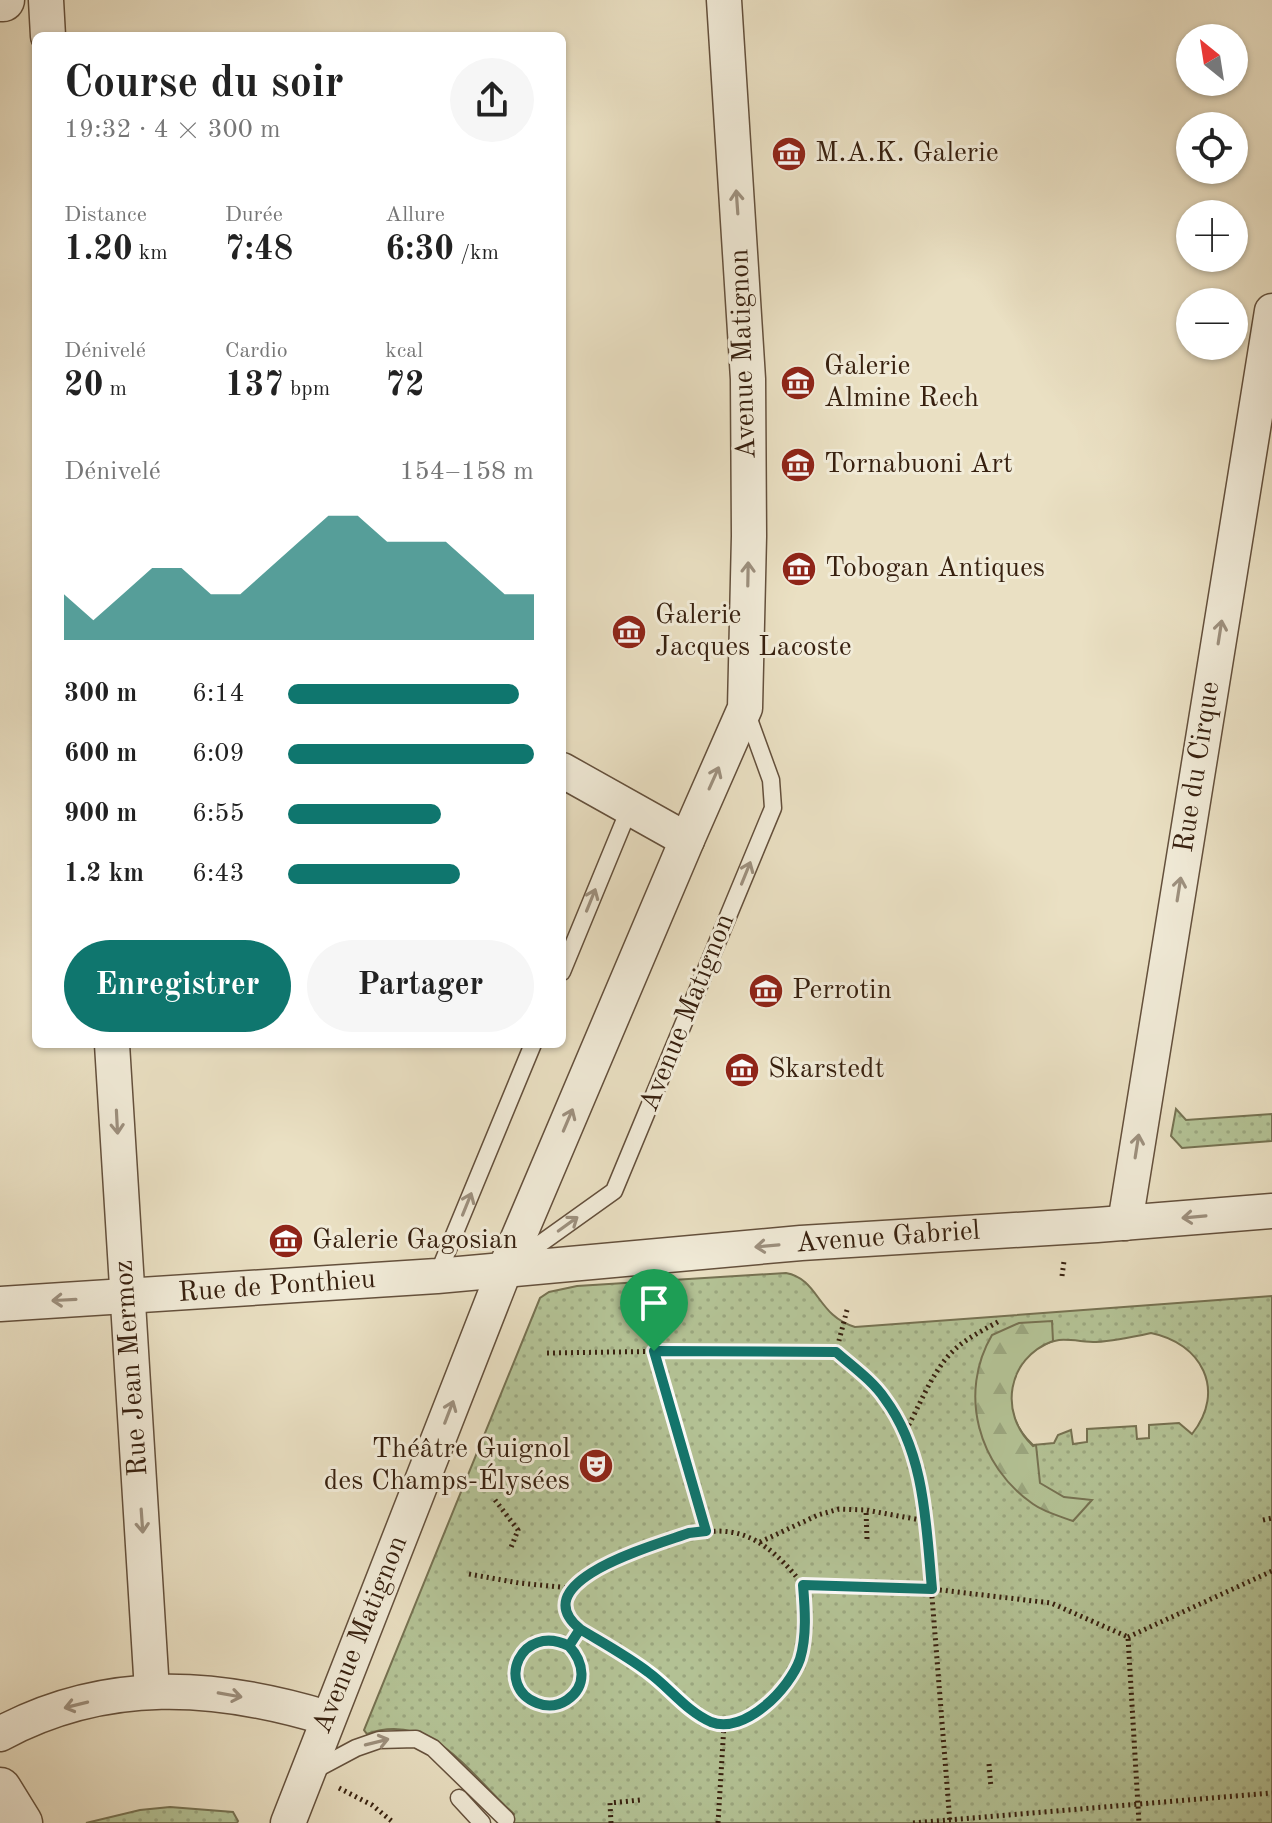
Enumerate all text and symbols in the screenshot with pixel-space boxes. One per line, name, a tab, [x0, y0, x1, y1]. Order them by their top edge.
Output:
north arrow	[1176, 24, 1248, 96]
map controls	[1176, 24, 1248, 360]
button: share	[450, 58, 534, 142]
text: Course du soir	[64, 62, 344, 106]
button: locate	[1176, 112, 1248, 184]
text: 19:32 · 4 × 300 m	[64, 117, 281, 143]
museum icon: M.A.K. Galerie	[770, 135, 808, 173]
place label: M.A.K. Galerie	[815, 140, 999, 168]
one-way arrow	[729, 189, 744, 216]
button: +	[1176, 200, 1248, 272]
text: Distance	[64, 204, 147, 226]
text: Durée	[225, 204, 283, 226]
text: Allure	[385, 204, 445, 226]
text: 1.20	[64, 233, 133, 267]
text: 7:48	[225, 233, 293, 267]
text: 6:30	[385, 233, 454, 267]
text: km	[133, 242, 168, 264]
text: /km	[454, 242, 499, 264]
street label: Avenue Matignon	[726, 248, 762, 460]
button: −	[1176, 288, 1248, 360]
text: Dénivelé	[64, 340, 146, 362]
text: Cardio	[225, 340, 288, 362]
text: kcal	[385, 340, 423, 362]
place label: Galerie Almine Rech	[824, 353, 979, 413]
museum icon: Galerie Almine Rech	[779, 364, 817, 402]
text: 20	[64, 369, 103, 403]
text: 137	[225, 369, 284, 403]
text: 72	[385, 369, 425, 403]
text: m	[103, 378, 127, 400]
text: bpm	[284, 378, 330, 400]
museum icon: Tornabuoni Art	[779, 446, 817, 484]
place label: Tornabuoni Art	[824, 451, 1013, 479]
text: Dénivelé	[64, 459, 161, 485]
text: 154–158 m	[399, 459, 534, 485]
museum icon: Tobogan Antiques	[780, 550, 818, 588]
place label: Tobogan Antiques	[825, 555, 1045, 583]
one-way arrow	[740, 561, 756, 588]
place label: Galerie Jacques Lacoste	[655, 602, 852, 662]
museum icon: Galerie Jacques Lacoste	[610, 613, 648, 651]
one-way arrow	[1213, 620, 1228, 646]
street label: Rue du Cirque	[1171, 679, 1225, 855]
text: 300 m	[64, 681, 137, 707]
text: 6:14	[192, 681, 245, 707]
text: 600 m	[64, 741, 137, 767]
text: 6:09	[192, 741, 245, 767]
one-way arrow	[707, 766, 722, 790]
text: 900 m	[64, 801, 137, 827]
text: 6:55	[192, 801, 245, 827]
text: 1.2 km	[64, 861, 144, 887]
text: 6:43	[192, 861, 245, 887]
one-way arrow	[739, 861, 754, 886]
one-way arrow	[1172, 877, 1187, 902]
one-way arrow	[585, 888, 600, 913]
street label: Avenue Matignon	[636, 910, 740, 1116]
button: Enregistrer	[64, 940, 291, 1032]
button: Partager	[307, 940, 534, 1032]
museum icon: Perrotin	[747, 972, 785, 1010]
place label: Perrotin	[792, 977, 892, 1005]
museum icon: Skarstedt	[723, 1051, 761, 1089]
place label: Skarstedt	[768, 1056, 884, 1084]
one-way arrow	[110, 1108, 125, 1135]
one-way arrow	[562, 1108, 576, 1133]
one-way arrow	[1131, 1134, 1146, 1159]
one-way arrow	[461, 1192, 476, 1217]
one-way arrow	[1181, 1210, 1208, 1225]
one-way arrow	[557, 1216, 579, 1232]
street label: Avenue Gabriel	[795, 1218, 981, 1258]
museum icon: Galerie Gagosian	[267, 1222, 305, 1260]
place label: Galerie Gagosian	[312, 1227, 518, 1255]
one-way arrow	[754, 1239, 781, 1254]
street label: Rue Jean Mermoz	[110, 1259, 154, 1477]
street label: Rue de Ponthieu	[177, 1266, 377, 1308]
pin	[620, 1269, 688, 1351]
icon: arrive	[632, 1281, 676, 1325]
one-way arrow	[51, 1293, 78, 1308]
one-way arrow	[443, 1400, 458, 1425]
place label: Théâtre Guignol des Champs-Élysées	[324, 1436, 570, 1496]
theatre icon: Théâtre Guignol des Champs-Élysées	[577, 1447, 615, 1485]
one-way arrow	[135, 1507, 150, 1534]
street label: Avenue Matignon	[309, 1532, 413, 1738]
one-way arrow	[217, 1688, 242, 1703]
one-way arrow	[63, 1698, 89, 1713]
one-way arrow	[363, 1734, 389, 1749]

